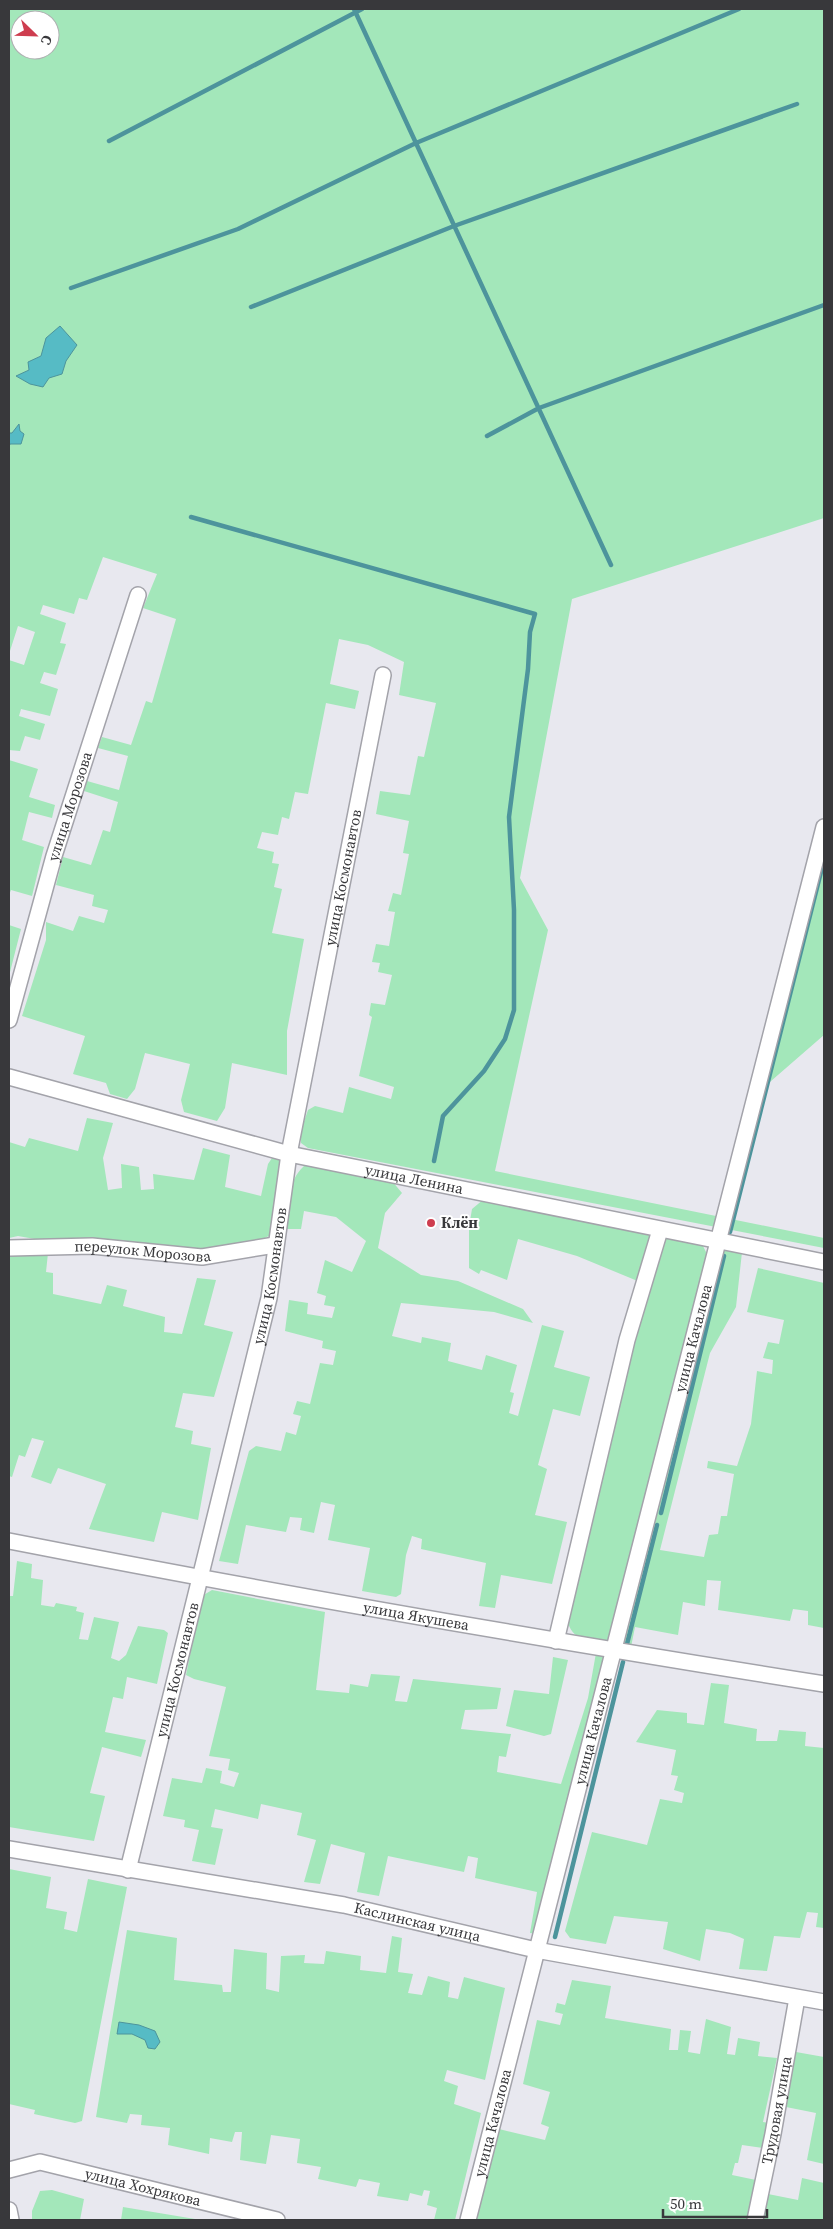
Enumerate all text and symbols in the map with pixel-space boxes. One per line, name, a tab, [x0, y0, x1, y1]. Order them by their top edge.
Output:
north arrow	[10, 10, 60, 60]
text: С	[36, 32, 58, 48]
street label: улица Морозова	[42, 748, 97, 864]
street label: улица Космонавтов	[319, 807, 366, 948]
street label: улица Ленина	[363, 1159, 466, 1199]
street label: улица Космонавтов	[247, 1206, 291, 1346]
place label: Клён	[441, 1212, 478, 1233]
marker: Клён	[425, 1217, 437, 1229]
street label: переулок Морозова	[74, 1235, 213, 1267]
street label: улица Качалова	[669, 1282, 717, 1395]
street label: улица Якушева	[362, 1596, 471, 1635]
street label: улица Космонавтов	[150, 1600, 204, 1740]
street label: улица Качалова	[569, 1674, 617, 1787]
street label: Каслинская улица	[352, 1897, 483, 1947]
street label: Трудовая улица	[756, 2054, 797, 2166]
street label: улица Качалова	[468, 2066, 516, 2179]
street label: улица Хохрякова	[83, 2162, 204, 2211]
scale bar	[663, 2186, 767, 2218]
text: 50 m	[670, 2193, 702, 2214]

